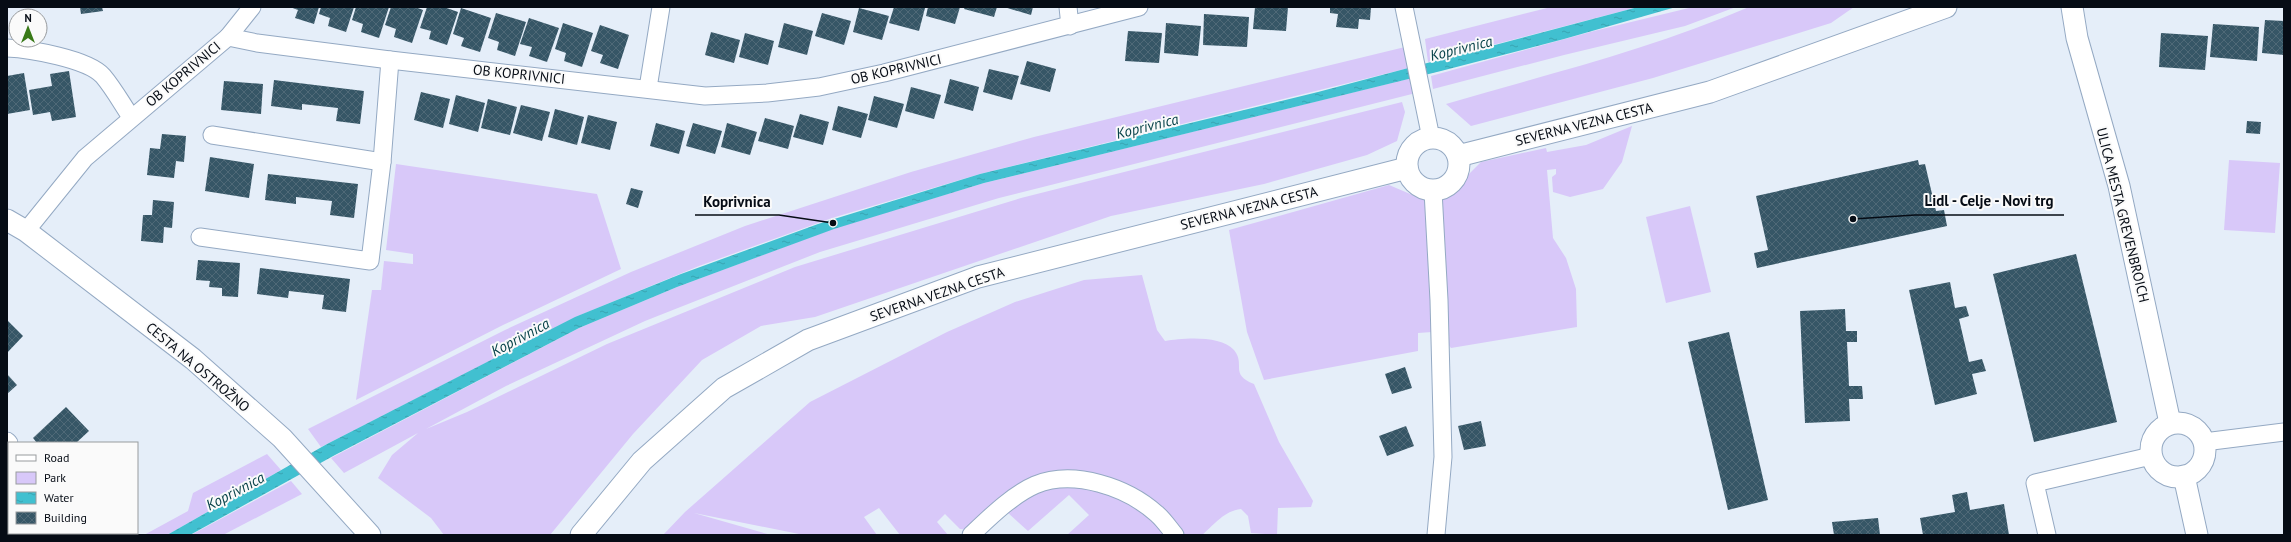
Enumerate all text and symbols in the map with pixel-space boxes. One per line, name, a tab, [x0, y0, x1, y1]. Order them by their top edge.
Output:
north arrow	[8, 8, 48, 48]
text: N	[24, 11, 32, 25]
water label: Koprivnica	[1428, 31, 1495, 65]
street label: OB KOPRIVNICI	[142, 37, 224, 111]
street label: OB KOPRIVNICI	[849, 50, 943, 88]
street label: OB KOPRIVNICI	[472, 60, 566, 88]
street label: SEVERNA VEZNA CESTA	[1513, 98, 1655, 150]
water label: Koprivnica	[1114, 109, 1181, 143]
street label: ULICA MESTA GREVENBROICH	[2093, 126, 2153, 304]
street label: SEVERNA VEZNA CESTA	[1178, 182, 1320, 234]
callout: Koprivnica	[695, 188, 779, 215]
callout: Lidl - Celje - Novi trg	[1915, 188, 2064, 215]
text: Lidl - Celje - Novi trg	[1924, 191, 2054, 210]
text: Koprivnica	[703, 192, 771, 211]
street label: SEVERNA VEZNA CESTA	[867, 262, 1007, 325]
water label: Koprivnica	[487, 313, 553, 360]
street label: CESTA NA OSTROŽNO	[142, 318, 254, 416]
legend	[8, 442, 138, 534]
text: Road	[44, 450, 69, 465]
water label: Koprivnica	[202, 467, 268, 514]
text: Park	[44, 470, 66, 485]
text: Water	[44, 490, 74, 505]
text: Building	[44, 510, 87, 525]

